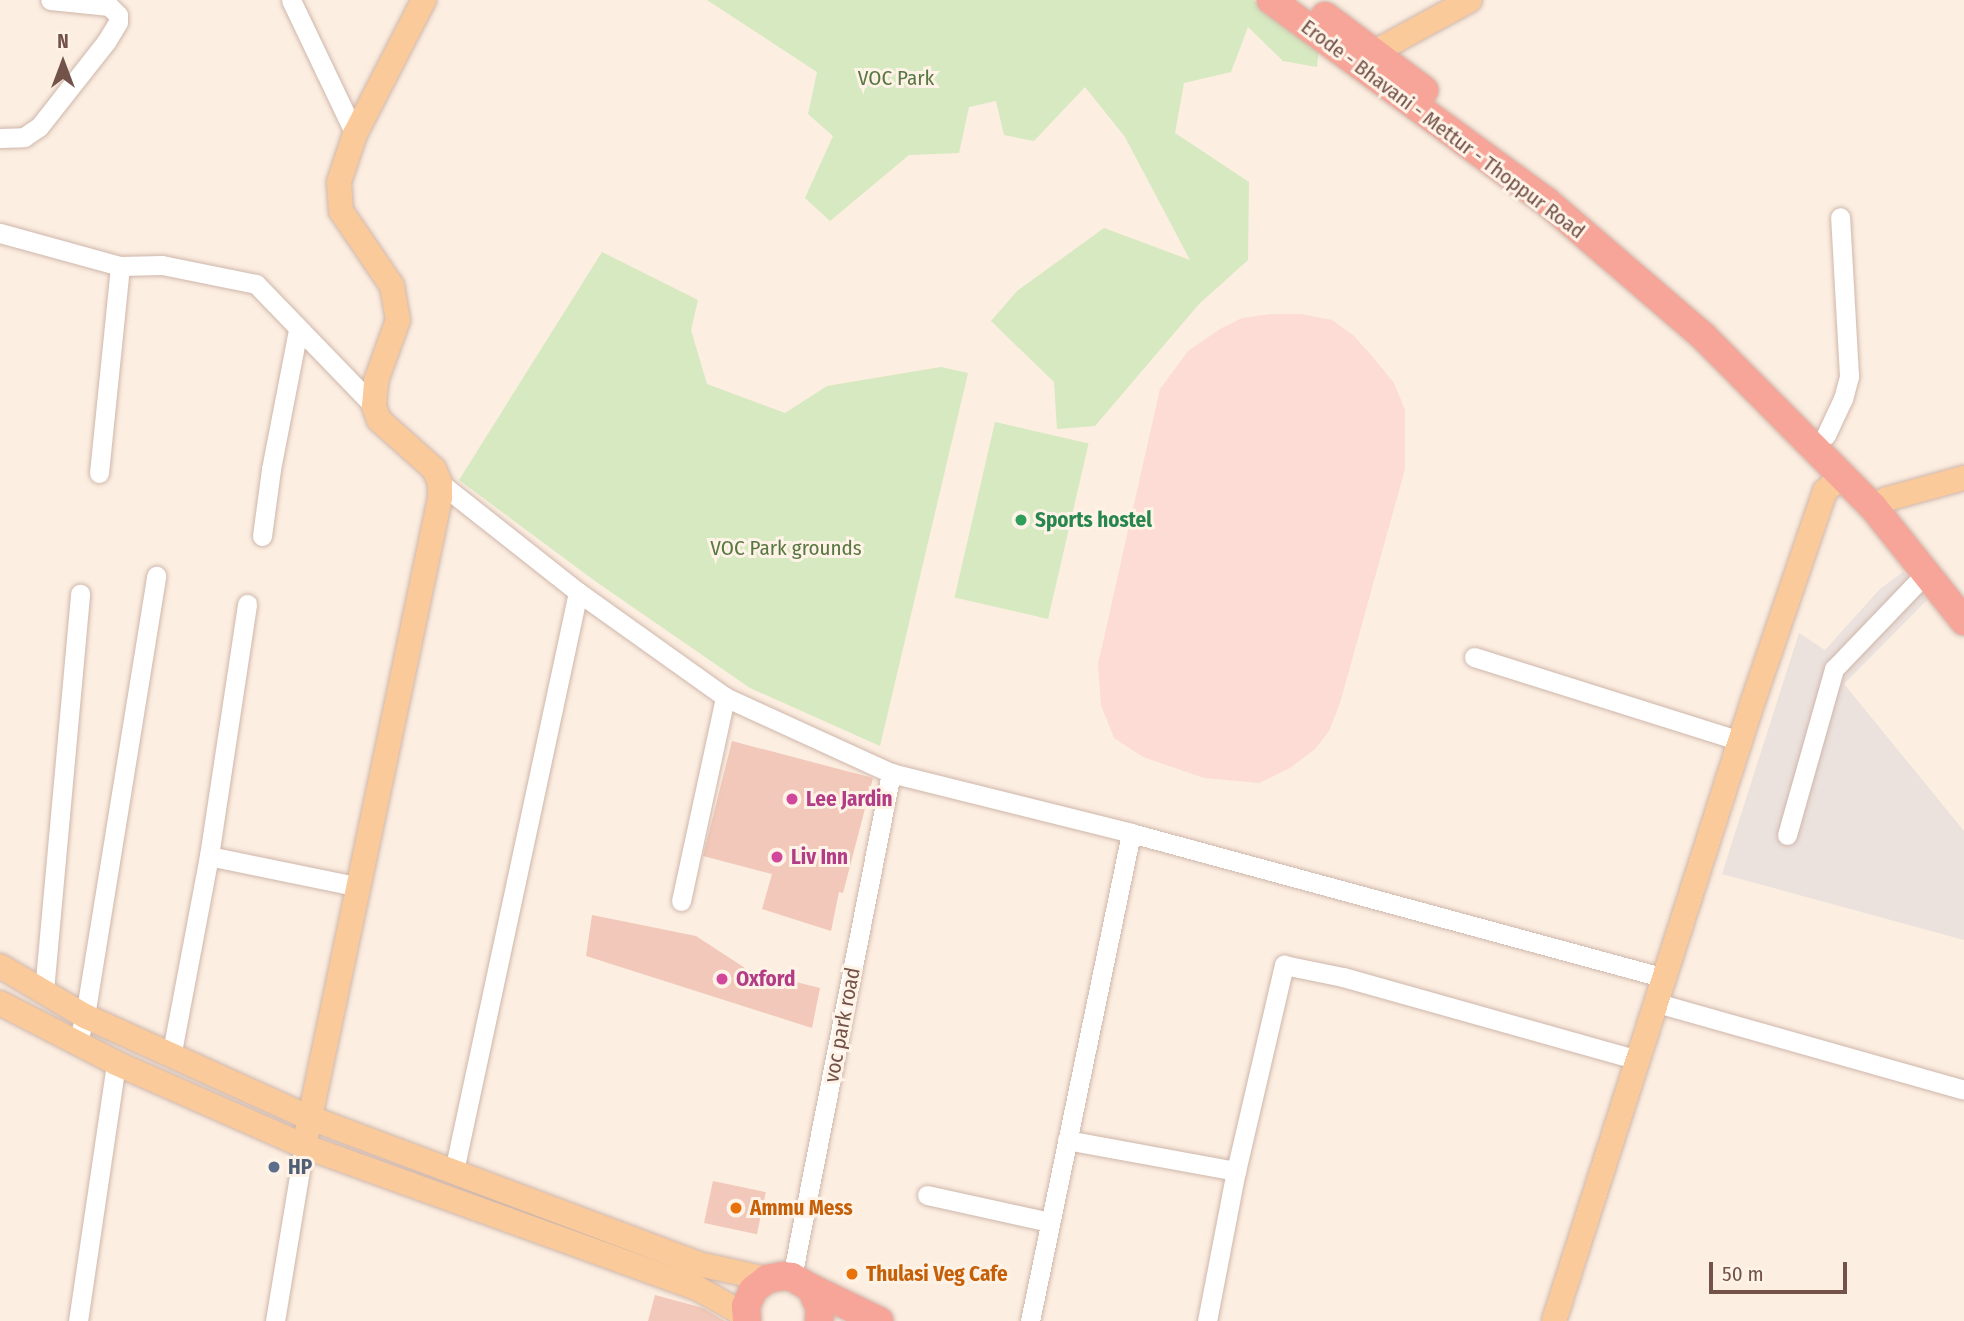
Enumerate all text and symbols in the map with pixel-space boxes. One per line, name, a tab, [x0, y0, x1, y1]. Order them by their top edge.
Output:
street label: Erode - Bhavani - Mettur - Thoppur Road	[1296, 14, 1590, 244]
north arrow	[28, 28, 98, 98]
text: N	[57, 30, 69, 53]
park label: VOC Park	[858, 65, 934, 91]
place label: Sports hostel	[1035, 507, 1152, 533]
marker: Sports hostel	[1013, 512, 1029, 528]
park label: VOC Park grounds	[710, 535, 862, 561]
place label: Lee Jardin	[806, 786, 893, 812]
marker: Lee Jardin	[784, 791, 800, 807]
place label: Liv Inn	[791, 844, 848, 870]
marker: Liv Inn	[769, 849, 785, 865]
street label: voc park road	[818, 965, 866, 1085]
place label: Oxford	[736, 966, 795, 992]
marker: Oxford	[714, 971, 730, 987]
place label: HP	[288, 1154, 312, 1180]
marker: HP	[266, 1159, 282, 1175]
place label: Ammu Mess	[750, 1195, 853, 1221]
marker: Ammu Mess	[728, 1200, 744, 1216]
scale bar	[1712, 1248, 1850, 1292]
place label: Thulasi Veg Cafe	[866, 1261, 1008, 1287]
text: 50 m	[1722, 1261, 1764, 1287]
marker: Thulasi Veg Cafe	[844, 1266, 860, 1282]

